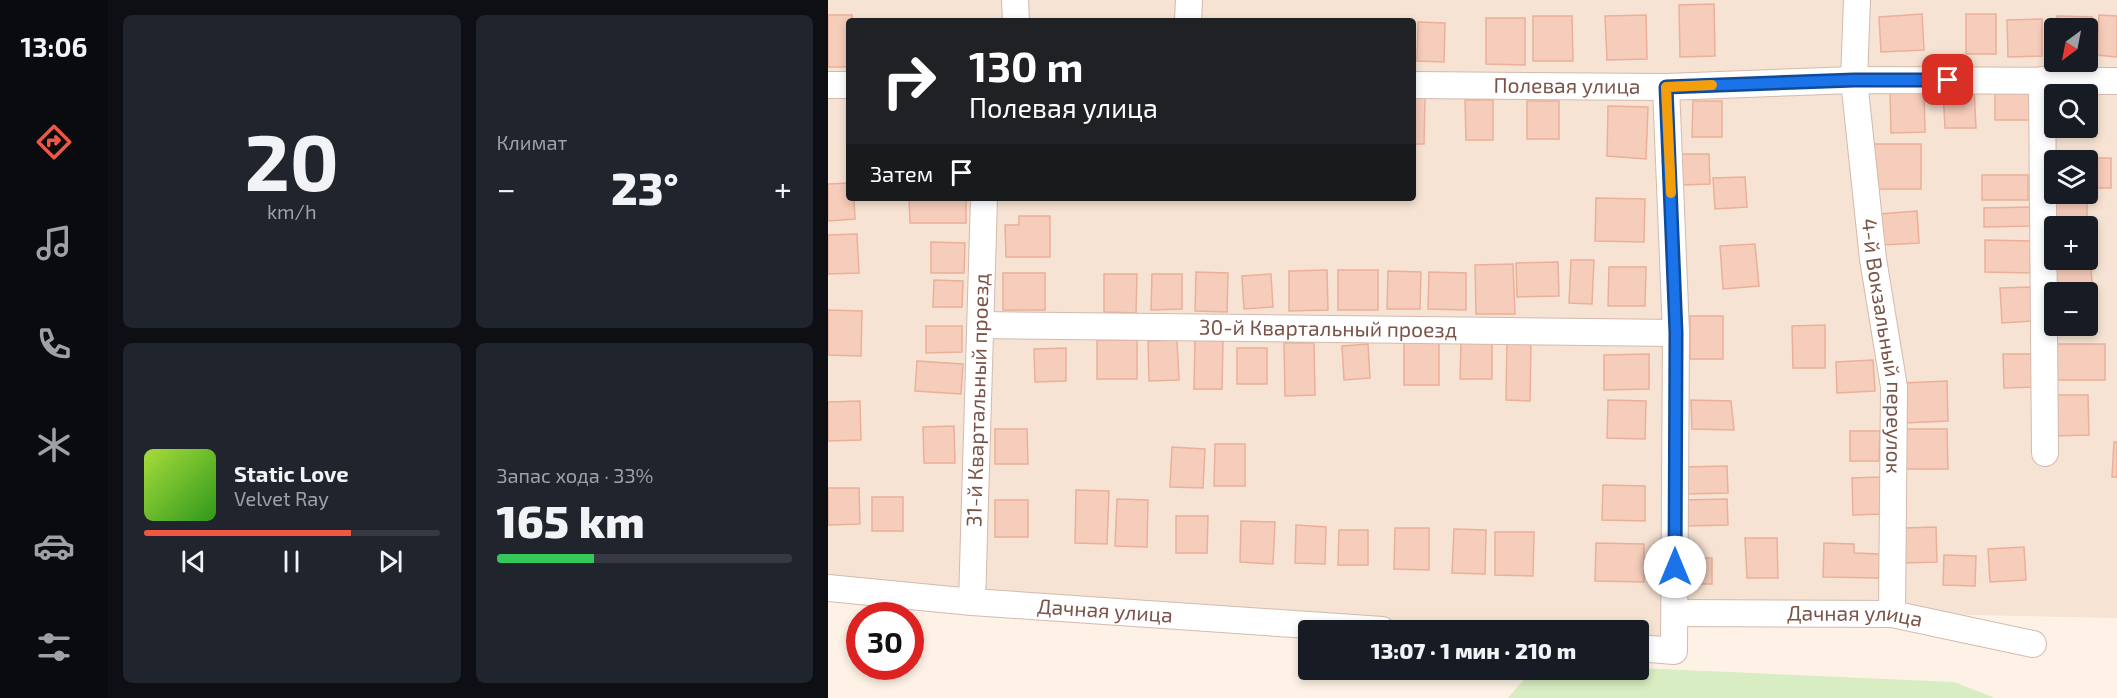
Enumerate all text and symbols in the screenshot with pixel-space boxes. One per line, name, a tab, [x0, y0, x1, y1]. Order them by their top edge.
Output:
north arrow	[2044, 18, 2098, 72]
map controls	[2044, 18, 2098, 336]
text: 13:06	[21, 30, 87, 62]
text: 130 m	[969, 40, 1084, 90]
icon: right	[870, 42, 948, 120]
pin	[1922, 54, 1973, 105]
icon: arrive	[1931, 63, 1964, 96]
street label: Полевая улица	[1493, 72, 1641, 98]
button: search	[2044, 84, 2098, 138]
text: Полевая улица	[969, 91, 1158, 123]
text: 20	[244, 113, 339, 207]
icon: directions	[33, 121, 75, 163]
text: Климат	[497, 130, 567, 154]
button: layers	[2044, 150, 2098, 204]
icon: arrive	[945, 156, 978, 189]
text: 23°	[611, 160, 679, 214]
text: Затем	[870, 160, 933, 186]
text: −	[497, 168, 516, 208]
text: +	[774, 168, 792, 208]
text: km/h	[267, 199, 317, 223]
button: +	[2044, 216, 2098, 270]
street label: 4-й Вокзальный переулок	[1858, 217, 1908, 474]
icon: music	[33, 222, 75, 264]
street label: 31-й Квартальный проезд	[960, 273, 993, 527]
button: −	[2044, 282, 2098, 336]
street label: 30-й Квартальный проезд	[1199, 314, 1457, 341]
icon: phone	[33, 323, 75, 365]
icon: climate	[33, 424, 75, 466]
text: Static Love	[234, 460, 349, 486]
text: Запас хода · 33%	[497, 463, 653, 487]
text: Velvet Ray	[234, 486, 329, 510]
text: 165 km	[497, 493, 645, 547]
icon: car	[33, 525, 75, 567]
position arrow	[1643, 535, 1707, 599]
icon: previous	[177, 545, 210, 578]
icon: pause	[275, 545, 308, 578]
icon: next	[374, 545, 407, 578]
street label: Дачная улица	[1036, 592, 1174, 627]
street label: Дачная улица	[1787, 599, 1925, 631]
speed limit sign: 30	[846, 602, 924, 680]
icon: filters	[33, 626, 75, 668]
text: 13:07 · 1 мин · 210 m	[1371, 637, 1576, 663]

